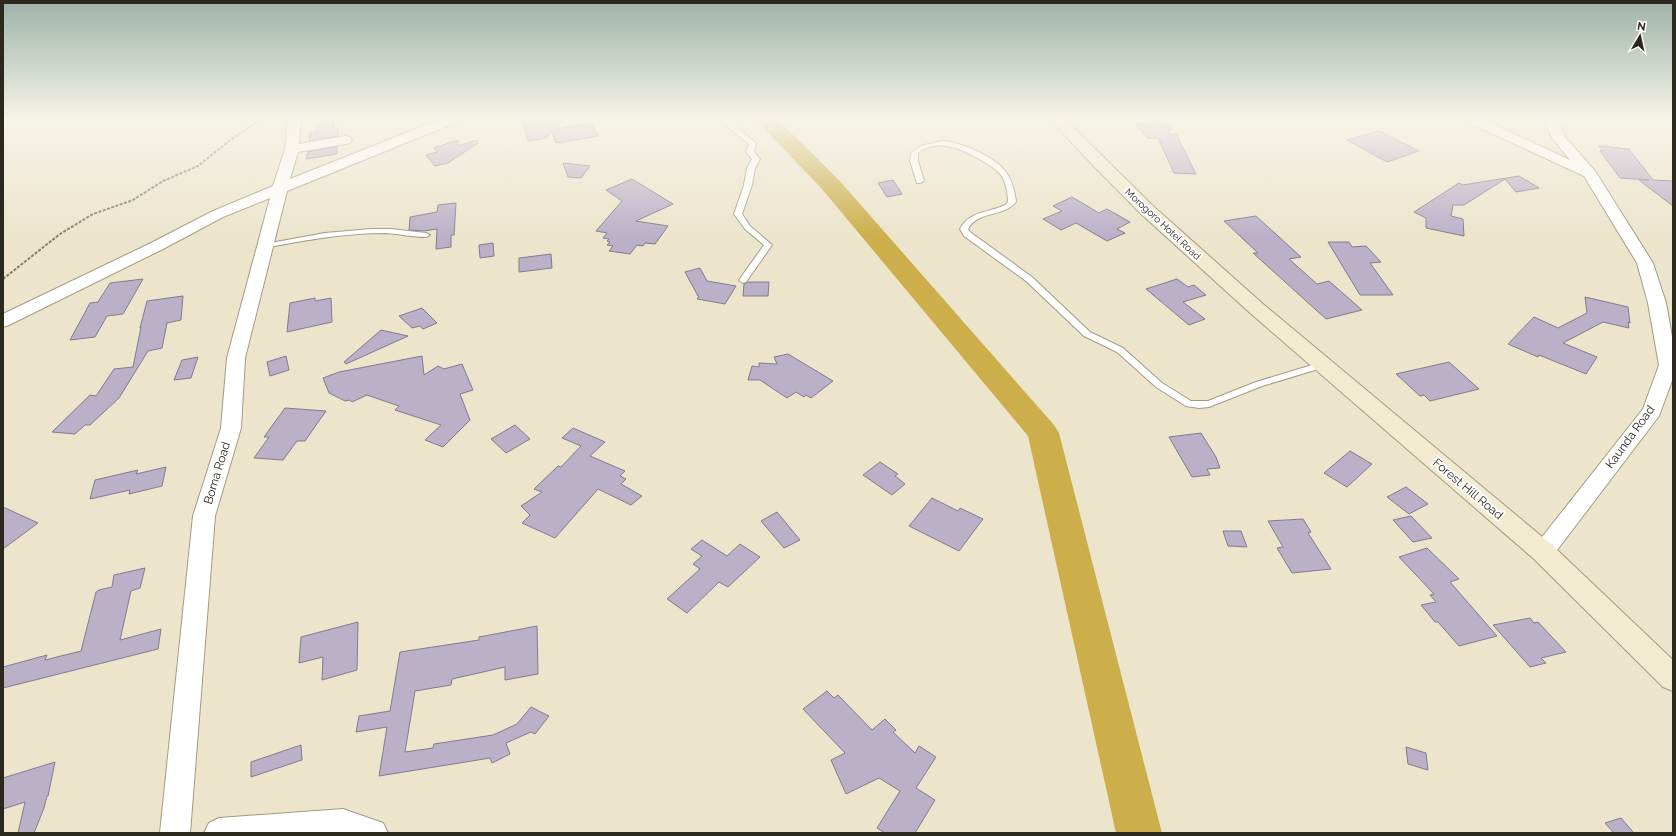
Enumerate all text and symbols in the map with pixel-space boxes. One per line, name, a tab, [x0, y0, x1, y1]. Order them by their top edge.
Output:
north arrow	[1620, 16, 1660, 56]
text: N	[1636, 20, 1647, 34]
street label: Morogoro Hotel Road	[1123, 186, 1203, 262]
street label: Kaunda Road	[1603, 403, 1657, 471]
street label: Boma Road	[201, 440, 233, 506]
street label: Forest Hill Road	[1430, 456, 1506, 522]

